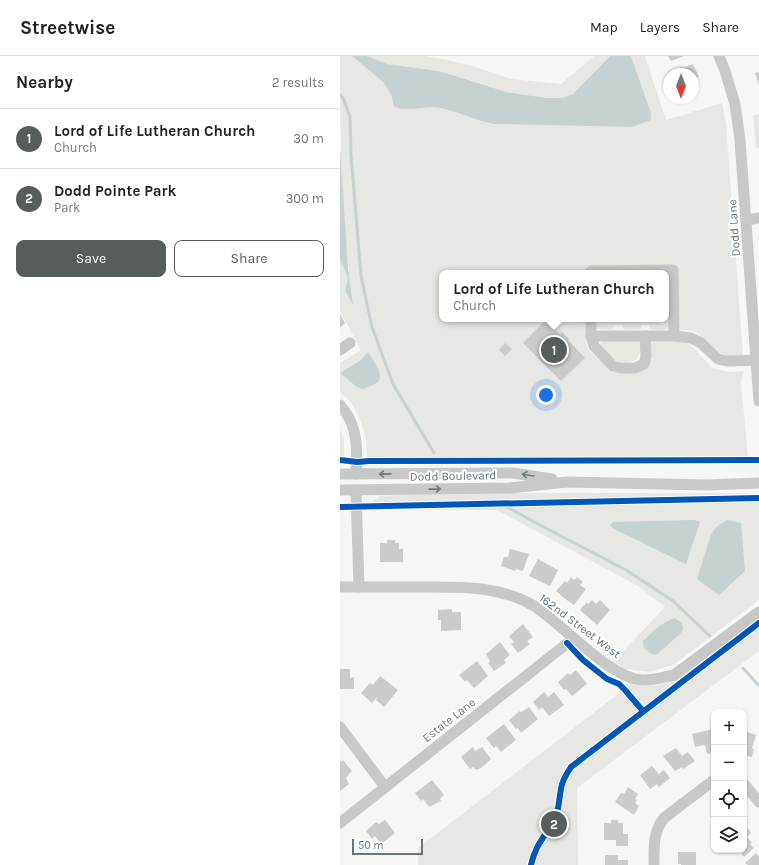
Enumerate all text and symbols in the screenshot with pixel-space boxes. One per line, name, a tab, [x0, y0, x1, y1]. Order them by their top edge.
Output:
text: Streetwise	[20, 17, 115, 39]
text: Map	[590, 19, 618, 36]
text: Layers	[640, 19, 680, 36]
text: Share	[702, 19, 739, 36]
north arrow	[663, 68, 699, 104]
text: Nearby	[16, 72, 73, 92]
text: 2 results	[272, 75, 324, 90]
text: Lord of Life Lutheran Church	[54, 122, 255, 140]
text: 1	[27, 131, 31, 146]
text: 30 m	[293, 131, 324, 146]
text: Church	[54, 140, 97, 155]
text: Dodd Pointe Park	[54, 182, 176, 200]
text: 2	[25, 191, 33, 206]
text: 300 m	[286, 191, 324, 206]
street label: Dodd Lane	[725, 199, 743, 257]
text: Park	[54, 200, 80, 215]
button: Save	[16, 240, 166, 277]
button: Share	[174, 240, 324, 277]
popup	[439, 270, 669, 322]
text: Lord of Life Lutheran Church	[453, 280, 655, 298]
text: Church	[453, 298, 496, 313]
pin: 1	[541, 335, 567, 365]
your location	[536, 385, 556, 405]
street label: Dodd Boulevard	[410, 468, 496, 484]
one-way arrow	[379, 470, 392, 478]
one-way arrow	[522, 471, 535, 479]
one-way arrow	[428, 485, 441, 493]
street label: 162nd Street West	[537, 591, 624, 661]
street label: Estate Lane	[420, 695, 478, 745]
map controls	[711, 709, 747, 853]
button: +	[711, 709, 747, 745]
button: −	[711, 745, 747, 781]
button: locate	[711, 781, 747, 817]
pin: 2	[541, 809, 567, 839]
button: layers	[711, 817, 747, 853]
scale bar	[352, 837, 423, 856]
text: 50 m	[358, 839, 384, 852]

